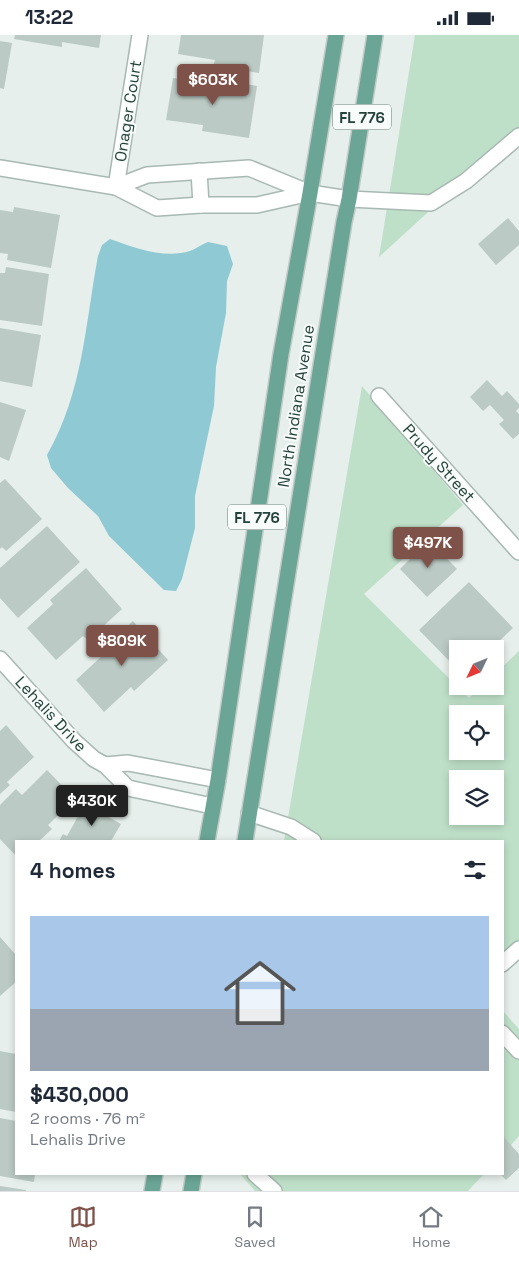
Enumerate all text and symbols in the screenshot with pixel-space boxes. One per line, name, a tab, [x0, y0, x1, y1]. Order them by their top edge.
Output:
text: 13:22	[25, 5, 73, 30]
street label: Onager Court	[110, 59, 146, 163]
pin: $603K	[178, 63, 248, 106]
text: $603K	[188, 69, 238, 90]
road number: FL 776	[333, 105, 391, 129]
street label: North Indiana Avenue	[273, 323, 319, 489]
street label: Prudy Street	[398, 419, 480, 507]
road number: FL 776	[228, 505, 286, 529]
pin: $497K	[393, 527, 463, 569]
text: $497K	[404, 532, 452, 553]
pin: $809K	[87, 625, 157, 667]
text: $809K	[97, 630, 147, 651]
north arrow	[449, 640, 504, 695]
map controls	[449, 640, 504, 825]
street label: Lehalis Drive	[11, 672, 91, 756]
button: locate	[449, 705, 504, 760]
button: layers	[449, 770, 504, 825]
pin: $430K	[57, 785, 127, 827]
text: $430K	[67, 790, 117, 811]
icon: filters	[461, 856, 489, 884]
text: 4 homes	[30, 857, 116, 884]
icon: home	[215, 948, 305, 1038]
text: $430,000	[30, 1081, 129, 1108]
text: 2 rooms · 76 m²	[30, 1108, 145, 1129]
text: Lehalis Drive	[30, 1129, 126, 1150]
tab: Map	[68, 1203, 98, 1251]
tab: Saved	[235, 1203, 275, 1251]
tab: Home	[412, 1203, 451, 1251]

